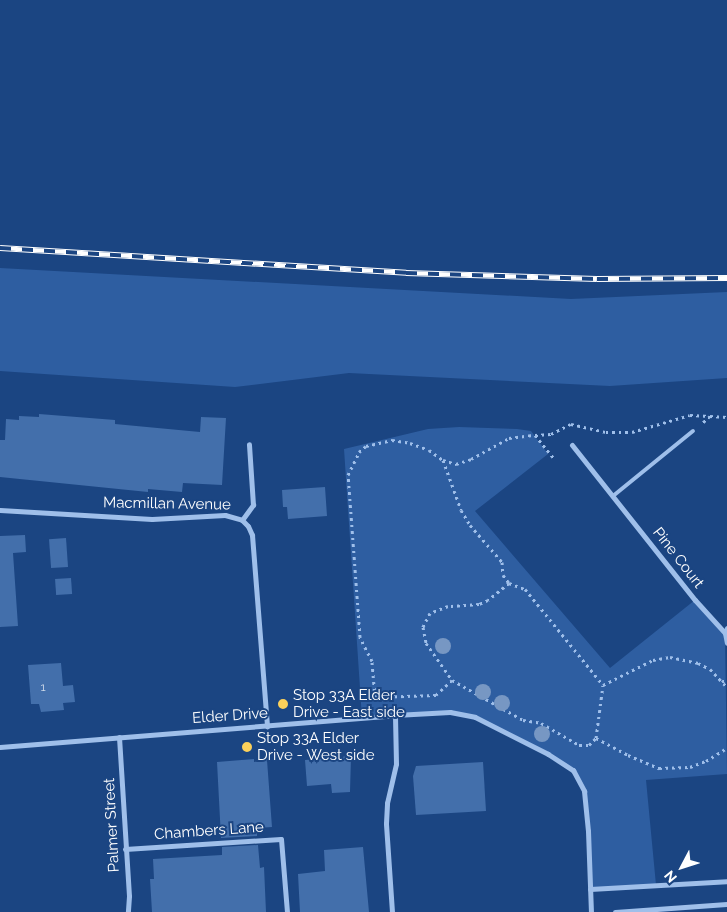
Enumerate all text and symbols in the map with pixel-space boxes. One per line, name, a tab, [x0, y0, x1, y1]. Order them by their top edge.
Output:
street label: Macmillan Avenue	[103, 494, 231, 514]
street label: Pine Court	[649, 524, 707, 592]
house number: 1	[40, 681, 46, 695]
place label: Stop 33A Elder Drive - East side	[293, 686, 405, 721]
marker: Stop 33A Elder Drive - East side	[277, 698, 289, 710]
street label: Elder Drive	[191, 704, 269, 728]
place label: Stop 33A Elder Drive - West side	[257, 729, 375, 764]
marker: Stop 33A Elder Drive - West side	[241, 741, 253, 753]
street label: Palmer Street	[101, 777, 123, 873]
street label: Chambers Lane	[154, 818, 264, 844]
north arrow	[657, 842, 707, 892]
text: N	[661, 867, 680, 886]

